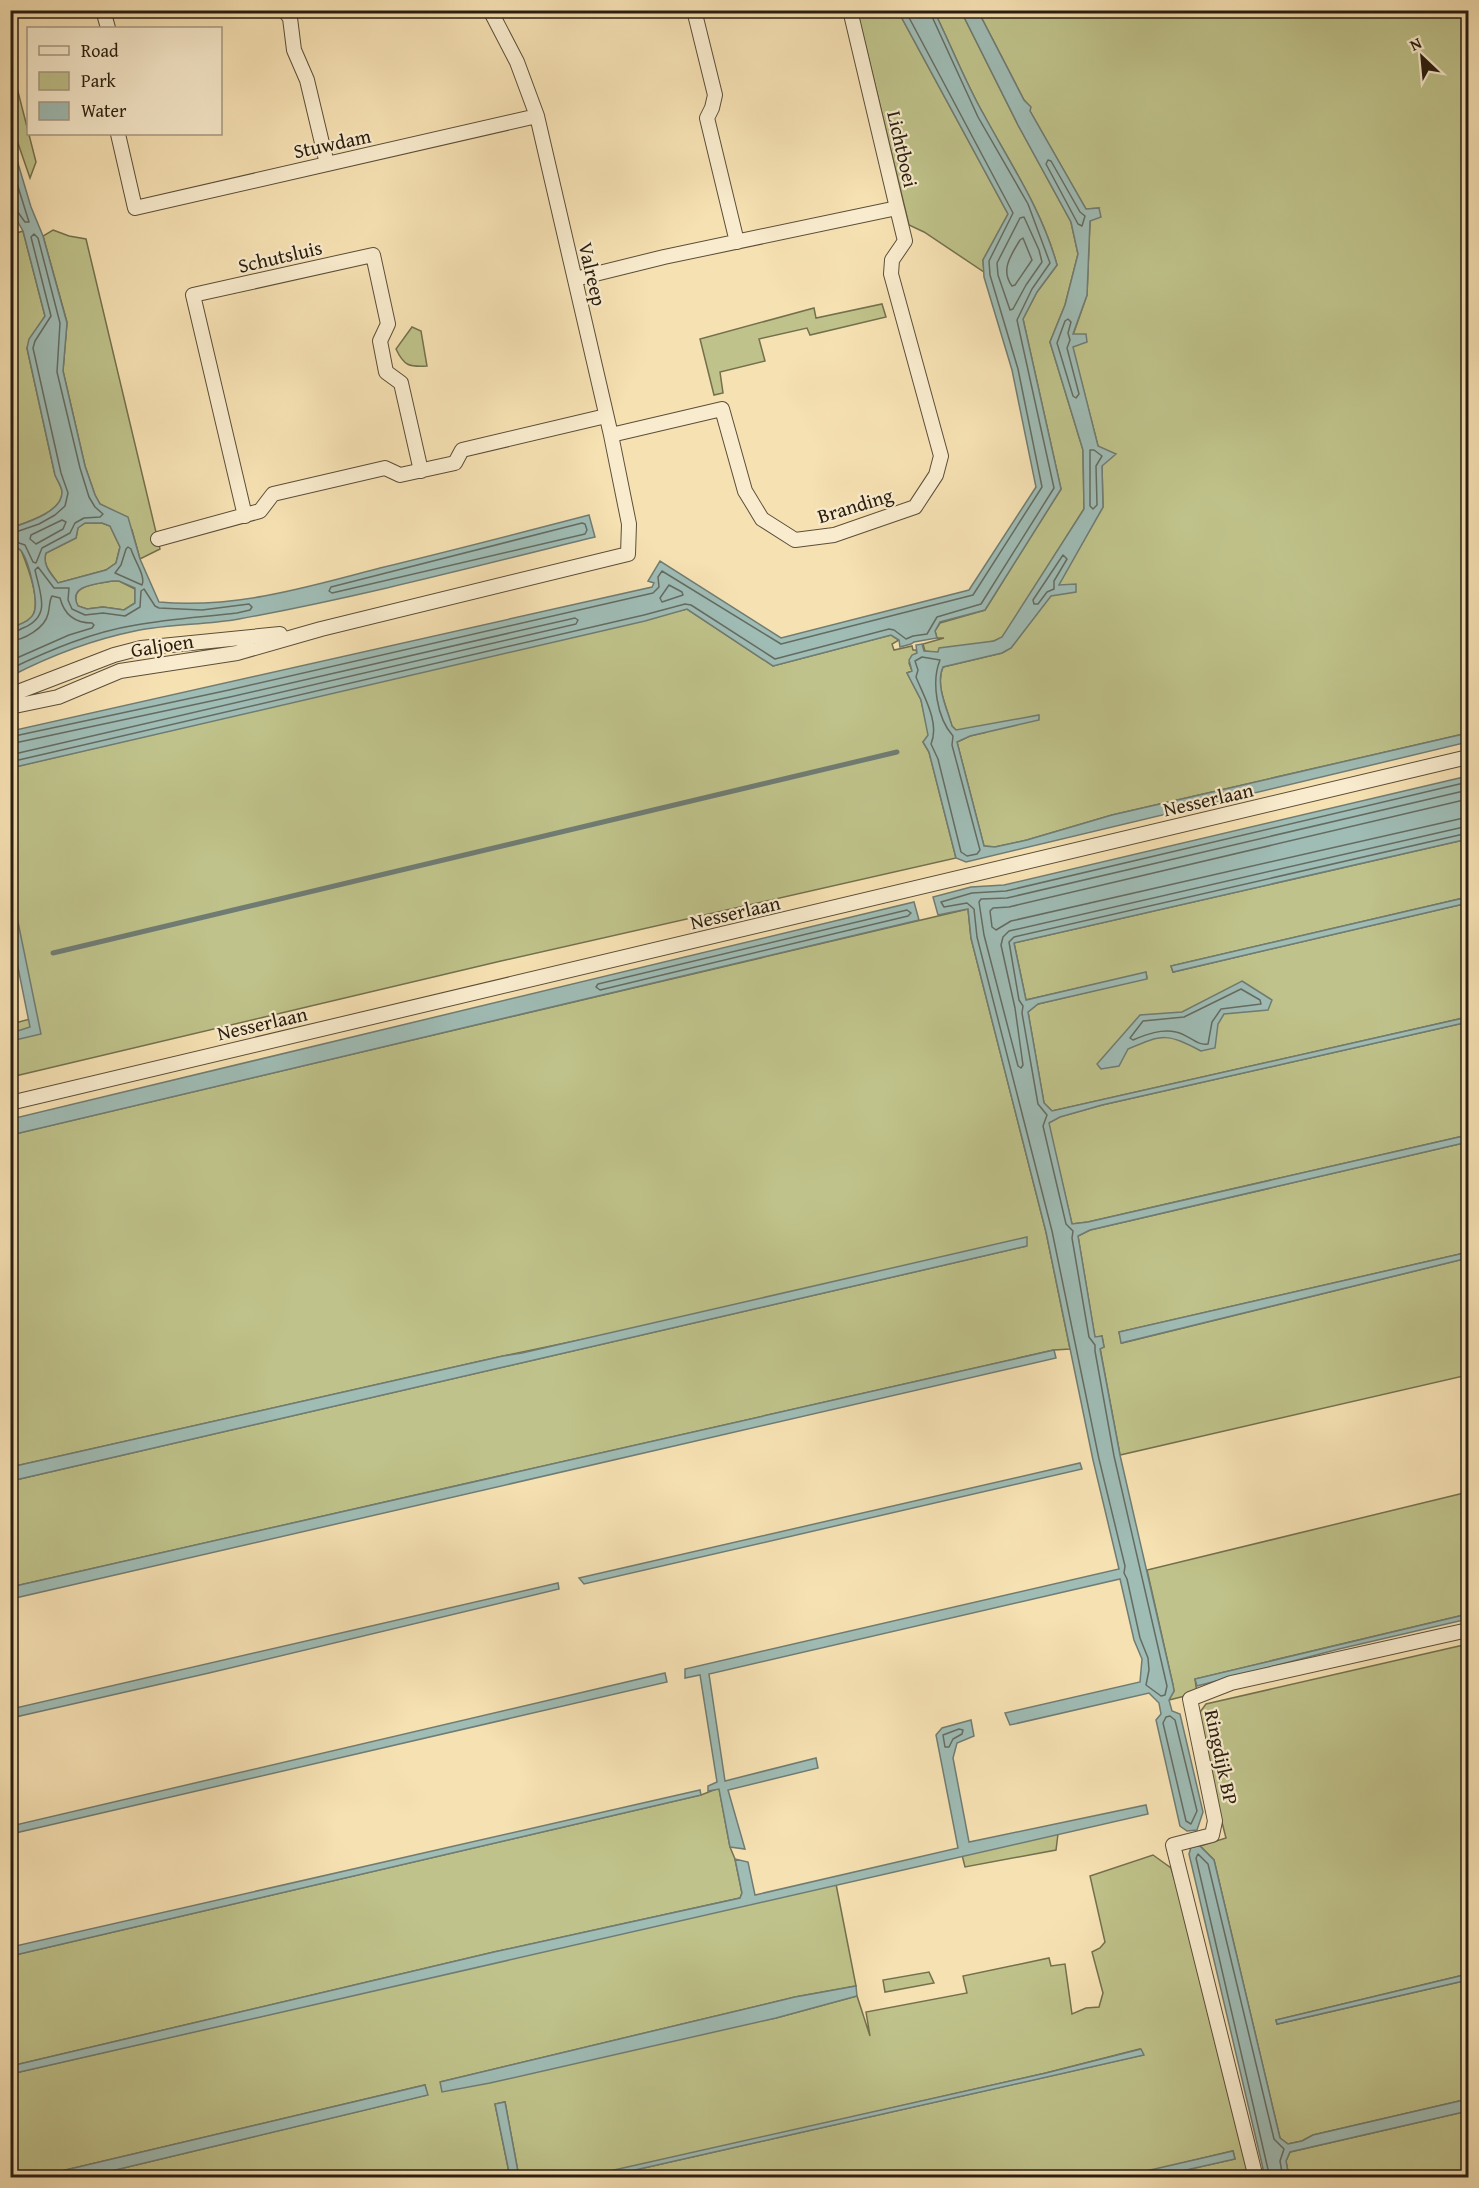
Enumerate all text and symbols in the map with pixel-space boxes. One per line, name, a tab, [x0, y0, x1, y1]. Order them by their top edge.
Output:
legend	[27, 27, 222, 135]
north arrow	[1392, 27, 1452, 87]
text: N	[1405, 30, 1426, 57]
text: Road	[81, 37, 119, 64]
text: Park	[81, 67, 117, 94]
text: Water	[81, 97, 127, 124]
street label: Lichtboei	[880, 108, 926, 191]
street label: Stuwdam	[291, 121, 374, 165]
street label: Schutsluis	[235, 232, 325, 280]
street label: Valreep	[572, 239, 614, 309]
street label: Branding	[814, 480, 896, 530]
street label: Galjoen	[129, 626, 195, 664]
street label: Nesserlaan	[1160, 775, 1256, 823]
street label: Nesserlaan	[687, 888, 783, 936]
street label: Nesserlaan	[214, 999, 310, 1047]
street label: Ringdijk BP	[1198, 1707, 1246, 1807]

